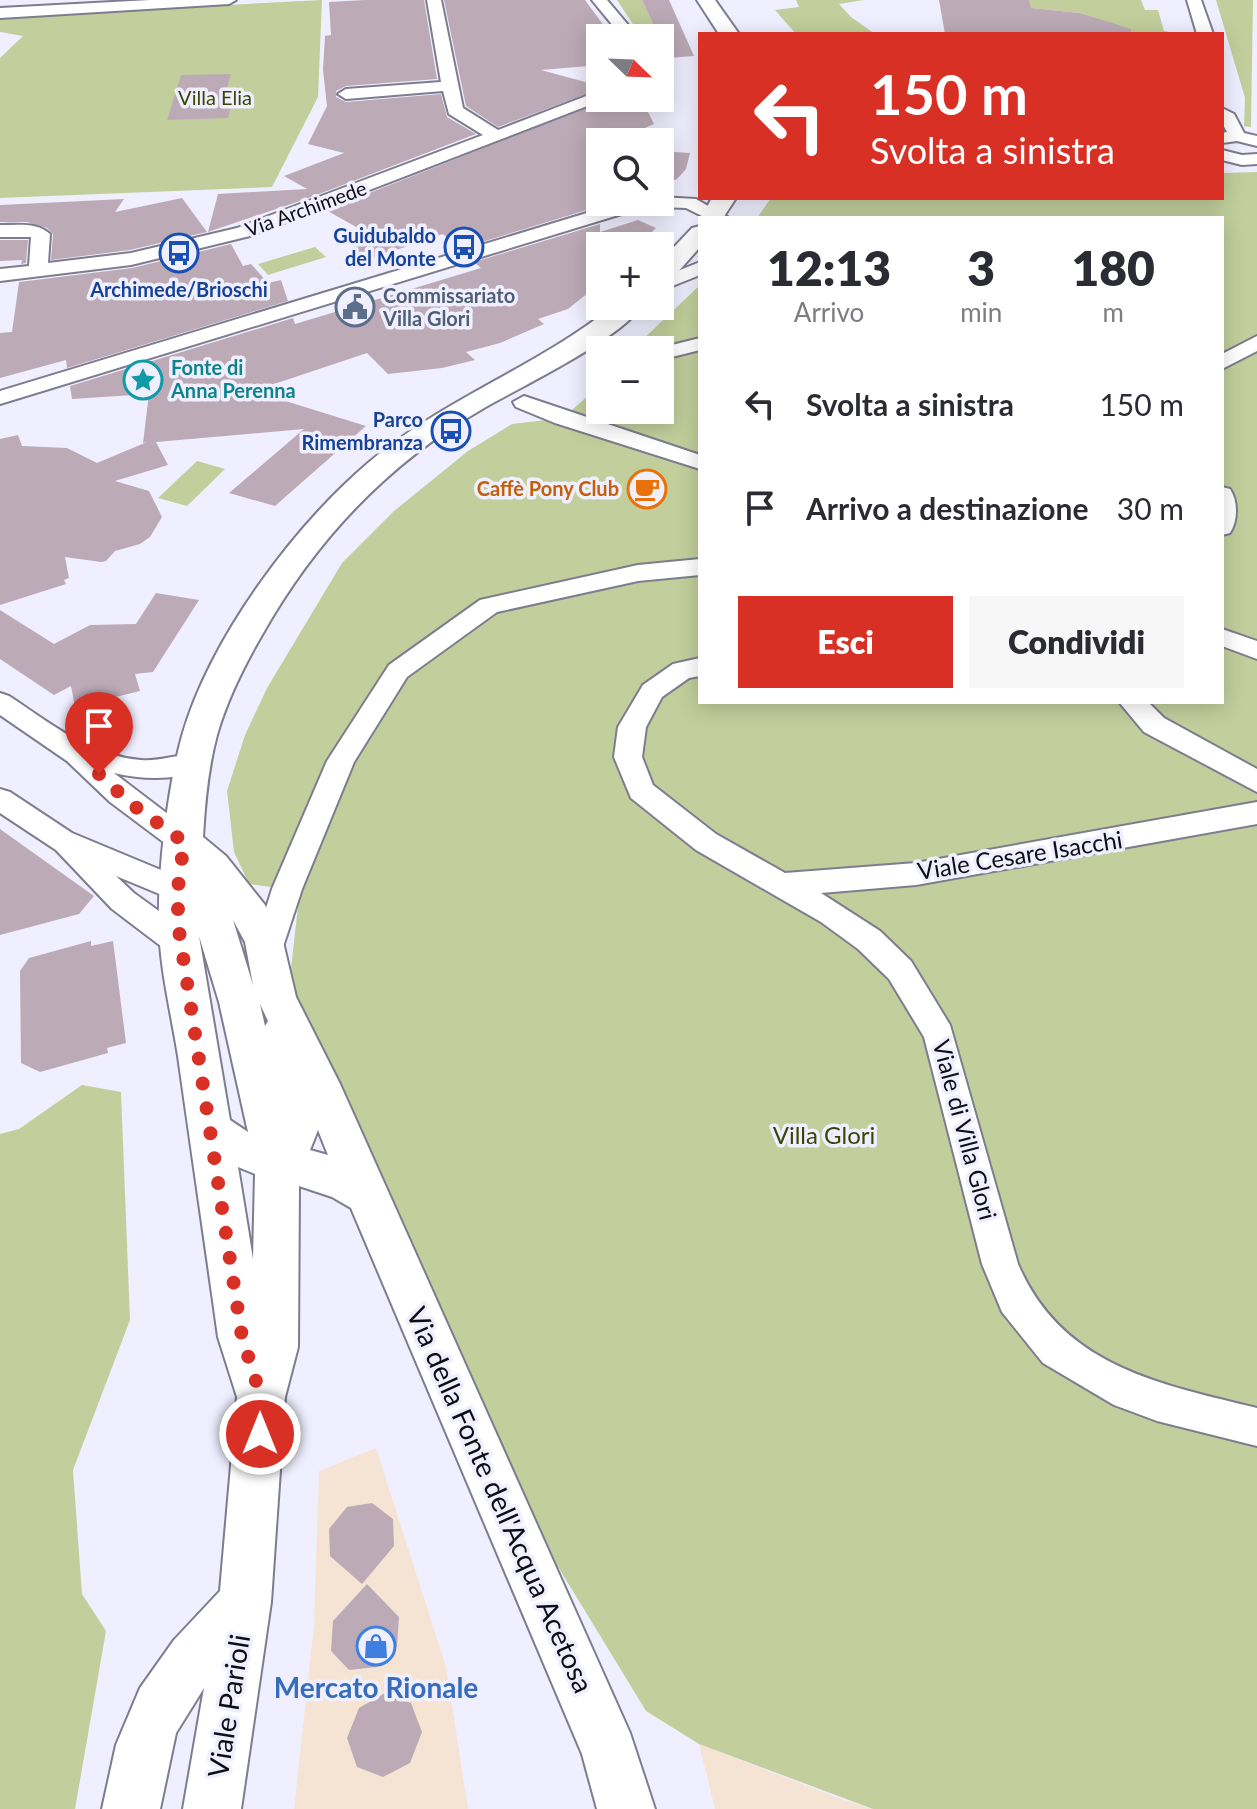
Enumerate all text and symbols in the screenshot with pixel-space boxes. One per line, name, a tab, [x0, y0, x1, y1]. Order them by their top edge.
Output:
north arrow	[586, 24, 674, 112]
map controls	[586, 24, 674, 424]
text: 150 m	[870, 60, 1028, 127]
icon: left	[738, 64, 842, 168]
park label: Villa Elia	[178, 85, 252, 109]
button: search	[586, 128, 674, 216]
text: Svolta a sinistra	[870, 128, 1115, 172]
street label: Via Archimede	[242, 175, 370, 241]
place label: Guidubaldo del Monte	[333, 223, 436, 270]
bus stop icon: Guidubaldo del Monte	[443, 226, 485, 268]
bus stop icon: Archimede/Brioschi	[158, 232, 200, 274]
button: +	[586, 232, 674, 320]
text: 12:13	[767, 239, 891, 296]
text: 3	[967, 239, 995, 296]
text: 180	[1071, 239, 1155, 296]
place label: Archimede/Brioschi	[89, 277, 268, 301]
place label: Commissariato Villa Glori	[382, 283, 515, 330]
public building icon: Commissariato Villa Glori	[334, 286, 376, 328]
text: Arrivo	[794, 296, 864, 328]
text: min	[960, 296, 1002, 328]
text: m	[1102, 296, 1124, 328]
button: −	[586, 336, 674, 424]
place label: Fonte di Anna Perenna	[170, 355, 296, 402]
place icon: Fonte di Anna Perenna	[122, 359, 164, 401]
icon: left	[738, 382, 782, 426]
text: Svolta a sinistra	[806, 386, 1014, 422]
text: 150 m	[1099, 386, 1184, 422]
place label: Parco Rimembranza	[302, 407, 423, 454]
bus stop icon: Parco Rimembranza	[430, 410, 472, 452]
cafe icon: Caffè Pony Club	[626, 468, 668, 510]
place label: Caffè Pony Club	[477, 476, 619, 500]
icon: arrive	[738, 486, 782, 530]
text: Arrivo a destinazione	[806, 490, 1088, 526]
text: 30 m	[1117, 490, 1184, 526]
button: Esci	[738, 596, 953, 688]
button: Condividi	[969, 596, 1184, 688]
pin	[65, 692, 133, 774]
icon: arrive	[77, 704, 121, 748]
street label: Viale Cesare Isacchi	[915, 824, 1124, 885]
street label: Viale di Villa Glori	[927, 1036, 1003, 1223]
park label: Villa Glori	[773, 1120, 875, 1149]
street label: Via della Fonte dell'Acqua Acetosa	[400, 1301, 602, 1698]
position arrow	[218, 1392, 302, 1476]
shop icon: Mercato Rionale	[355, 1625, 397, 1667]
street label: Viale Parioli	[200, 1632, 256, 1780]
place label: Mercato Rionale	[274, 1670, 478, 1704]

